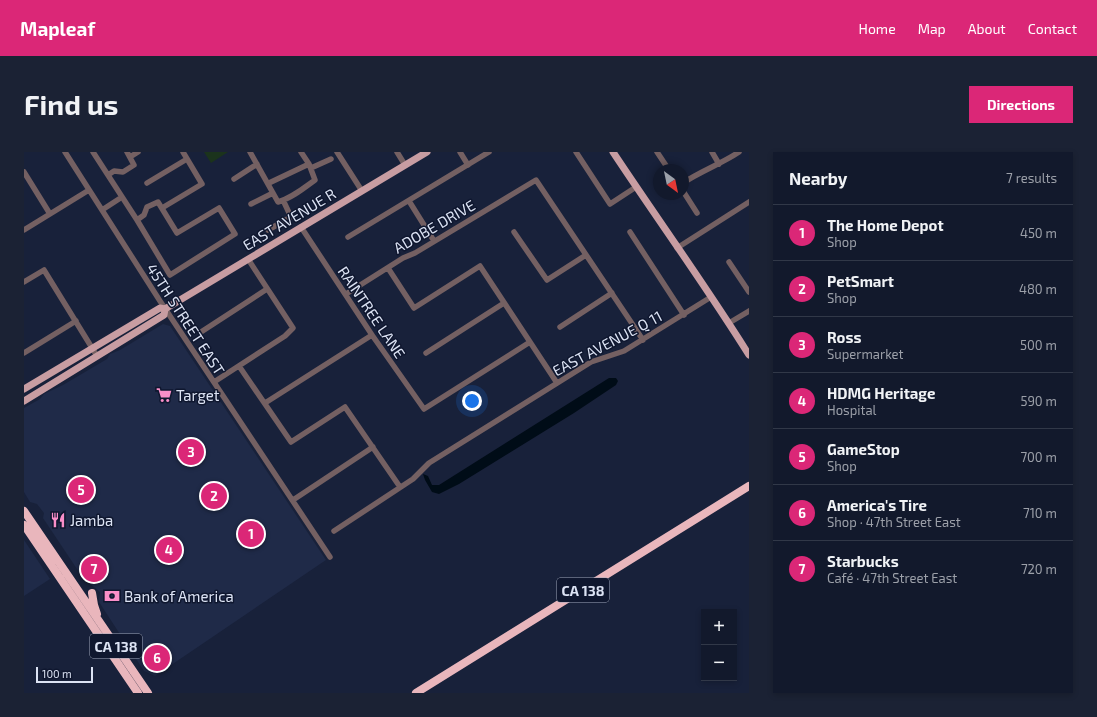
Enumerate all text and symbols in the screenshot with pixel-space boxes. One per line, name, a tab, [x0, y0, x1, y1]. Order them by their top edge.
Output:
text: Mapleaf	[20, 17, 95, 40]
text: Home	[859, 20, 896, 37]
text: Map	[918, 20, 946, 37]
text: About	[968, 20, 1006, 37]
text: Contact	[1028, 20, 1077, 37]
button: Directions	[969, 86, 1073, 123]
text: Find us	[24, 87, 118, 121]
north arrow	[653, 164, 689, 200]
text: Nearby	[789, 168, 847, 188]
text: 7 results	[1006, 170, 1057, 186]
street label: EAST AVENUE R	[239, 184, 339, 254]
street label: ADOBE DRIVE	[390, 195, 478, 257]
text: The Home Depot	[827, 216, 944, 234]
text: 1	[799, 225, 805, 241]
text: 450 m	[1020, 225, 1057, 241]
text: Shop	[827, 234, 857, 250]
street label: 45TH STREET EAST	[143, 260, 229, 378]
street label: RAINTREE LANE	[335, 263, 409, 361]
text: PetSmart	[827, 272, 894, 290]
text: 2	[798, 281, 806, 297]
text: 480 m	[1019, 281, 1057, 297]
text: Shop	[827, 290, 857, 306]
street label: EAST AVENUE Q 11	[549, 307, 665, 380]
text: Ross	[827, 328, 861, 346]
text: 3	[798, 337, 806, 353]
text: 500 m	[1020, 337, 1057, 353]
text: Supermarket	[827, 346, 904, 362]
text: HDMG Heritage	[827, 384, 935, 402]
supermarket icon: Target	[155, 386, 173, 404]
place label: Target	[176, 386, 220, 404]
your location	[462, 391, 482, 411]
text: 4	[798, 393, 806, 409]
text: 590 m	[1020, 393, 1057, 409]
text: Hospital	[827, 402, 876, 418]
pin: 3	[178, 437, 204, 467]
text: GameStop	[827, 440, 900, 458]
text: 5	[798, 449, 806, 465]
text: 700 m	[1020, 449, 1057, 465]
text: Shop	[827, 458, 857, 474]
pin: 5	[68, 475, 94, 505]
pin: 2	[201, 481, 227, 511]
text: America's Tire	[827, 496, 927, 514]
text: 6	[798, 505, 806, 521]
text: 710 m	[1023, 505, 1057, 521]
restaurant icon: Jamba	[49, 511, 67, 529]
place label: Jamba	[70, 511, 113, 529]
text: Shop · 47th Street East	[827, 514, 961, 530]
pin: 1	[238, 519, 264, 549]
pin: 4	[156, 535, 182, 565]
text: Starbucks	[827, 552, 899, 570]
pin: 7	[81, 554, 107, 584]
text: 7	[799, 561, 805, 577]
text: 720 m	[1021, 561, 1057, 577]
text: Café · 47th Street East	[827, 570, 957, 586]
road number: CA 138	[557, 578, 609, 602]
bank icon: Bank of America	[103, 587, 121, 605]
place label: Bank of America	[124, 587, 234, 605]
map controls	[701, 609, 737, 681]
button: +	[701, 609, 737, 645]
road number: CA 138	[90, 634, 142, 658]
pin: 6	[144, 643, 170, 673]
button: −	[701, 645, 737, 681]
scale bar	[36, 665, 93, 684]
text: 100 m	[42, 667, 72, 680]

